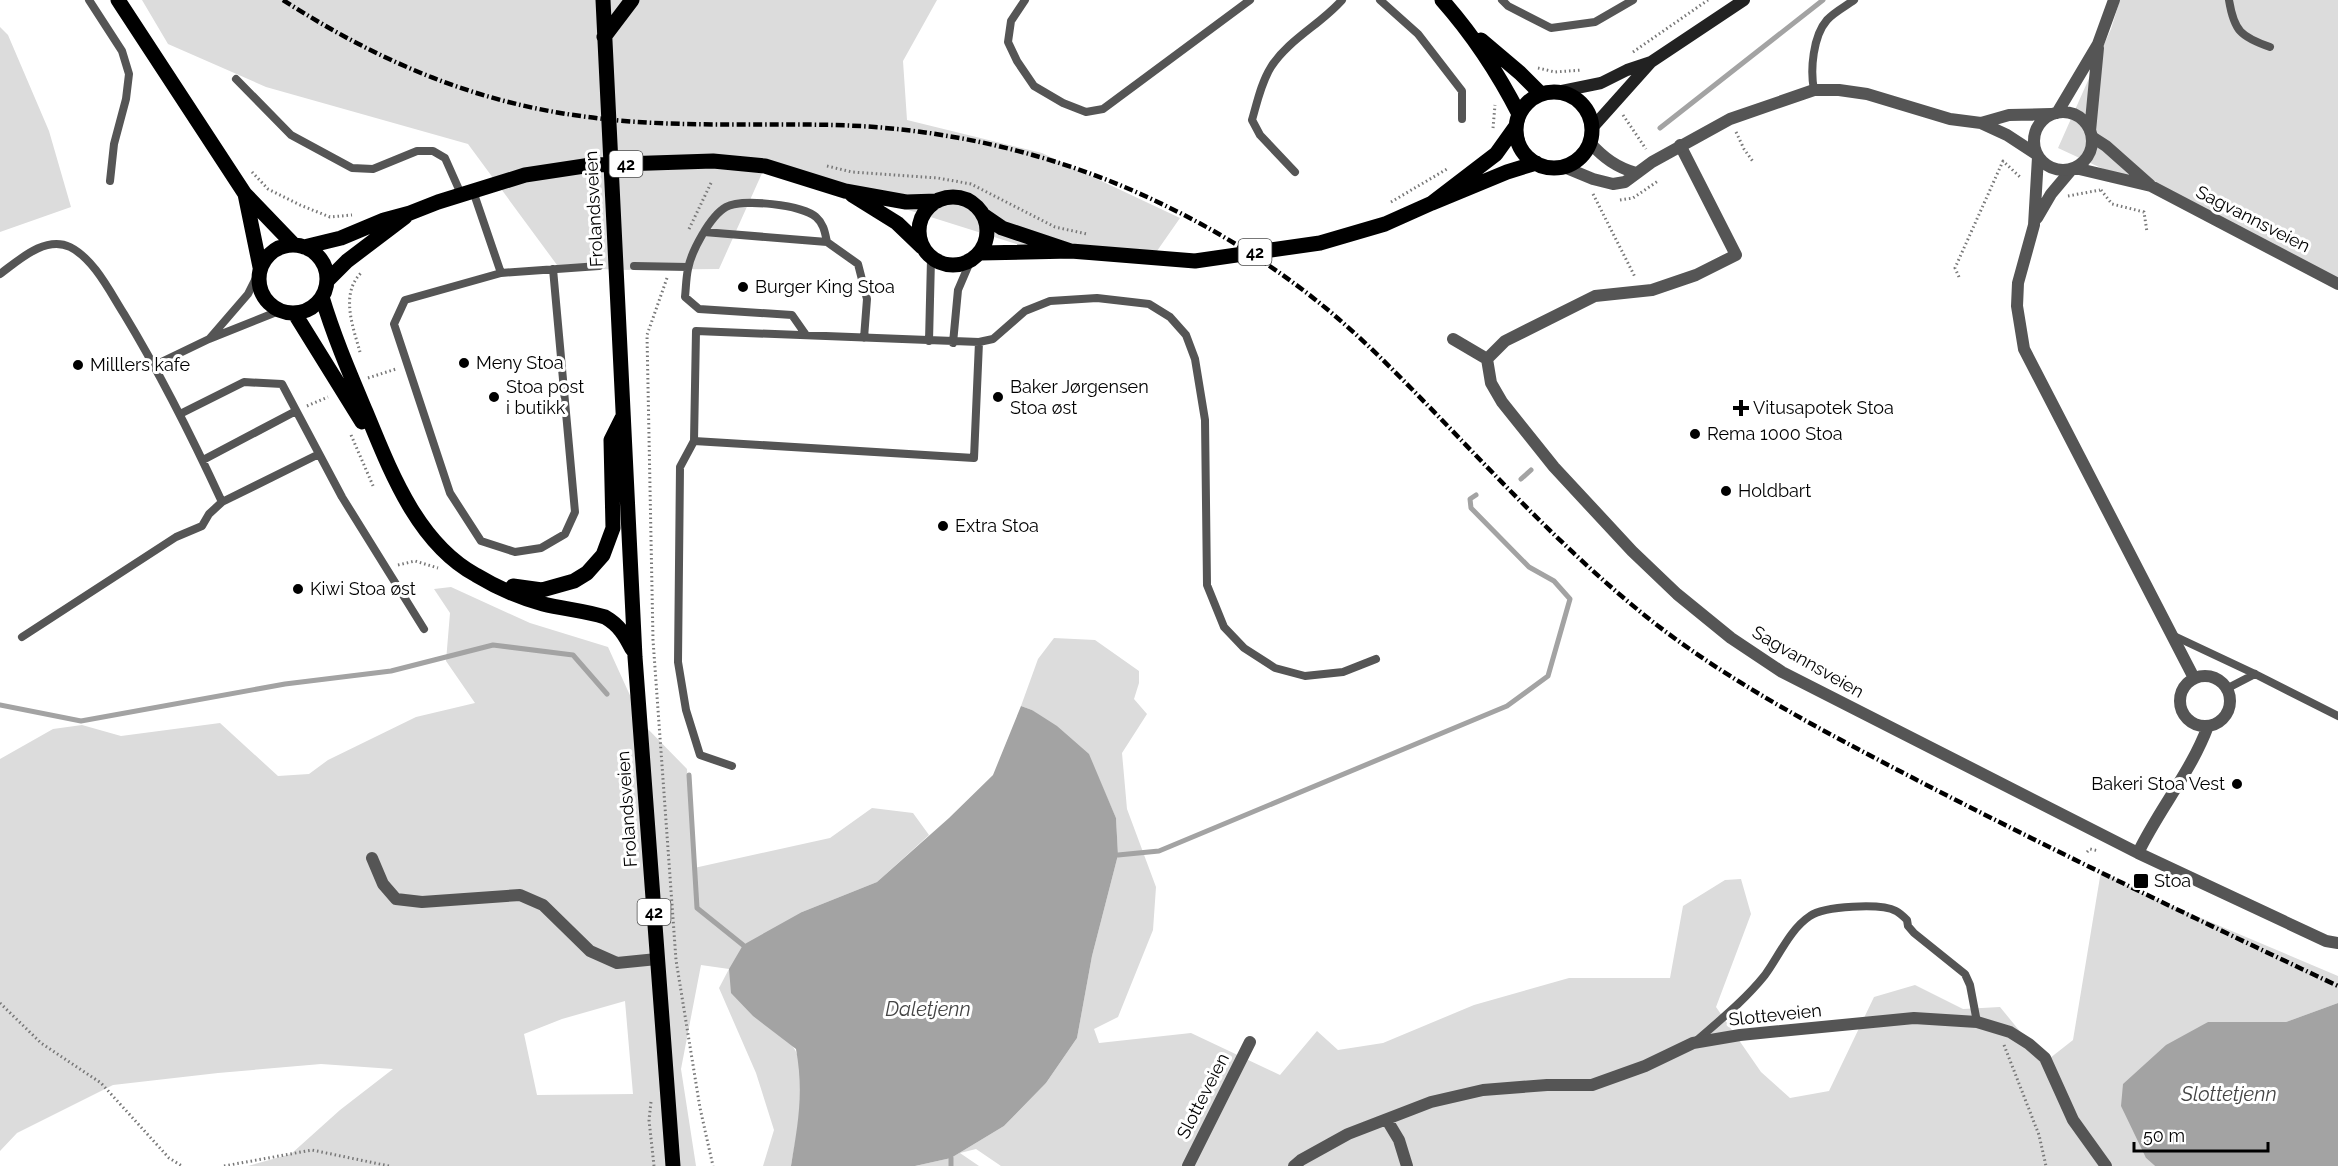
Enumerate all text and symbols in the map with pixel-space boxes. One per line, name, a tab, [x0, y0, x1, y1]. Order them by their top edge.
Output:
street label: Frolandsveien	[580, 150, 607, 268]
road number: 42	[610, 151, 642, 177]
street label: Sagvannsveien	[2193, 181, 2314, 256]
road number: 42	[1238, 239, 1272, 265]
place label: Burger King Stoa	[755, 276, 895, 297]
marker: Burger King Stoa	[736, 280, 750, 294]
place label: Meny Stoa	[476, 352, 564, 373]
place label: Milllers kafe	[90, 354, 190, 375]
marker: Meny Stoa	[457, 356, 471, 370]
marker: Milllers kafe	[71, 358, 85, 372]
place label: Stoa post i butikk	[506, 376, 584, 418]
place label: Baker Jørgensen Stoa øst	[1010, 376, 1149, 418]
marker: Stoa post i butikk	[487, 390, 501, 404]
marker: Baker Jørgensen Stoa øst	[991, 390, 1005, 404]
place label: Vitusapotek Stoa	[1753, 397, 1894, 418]
marker: Vitusapotek Stoa	[1734, 401, 1748, 415]
place label: Rema 1000 Stoa	[1707, 423, 1842, 444]
marker: Rema 1000 Stoa	[1688, 427, 1702, 441]
place label: Holdbart	[1738, 480, 1811, 501]
marker: Holdbart	[1719, 484, 1733, 498]
place label: Extra Stoa	[955, 515, 1039, 536]
marker: Extra Stoa	[936, 519, 950, 533]
place label: Kiwi Stoa øst	[310, 578, 416, 599]
marker: Kiwi Stoa øst	[291, 582, 305, 596]
street label: Sagvannsveien	[1749, 621, 1868, 702]
street label: Frolandsveien	[612, 750, 641, 868]
place label: Bakeri Stoa Vest	[2091, 773, 2225, 794]
marker: Bakeri Stoa Vest	[2230, 777, 2244, 791]
place label: Stoa	[2154, 870, 2191, 891]
marker: Stoa	[2132, 872, 2150, 890]
road number: 42	[638, 899, 670, 925]
water label: Daletjenn	[885, 997, 971, 1021]
street label: Slotteveien	[1727, 999, 1823, 1030]
street label: Slotteveien	[1172, 1049, 1233, 1142]
water label: Slottetjenn	[2180, 1082, 2277, 1106]
scale bar	[2134, 1115, 2268, 1153]
text: 50 m	[2143, 1125, 2185, 1146]

